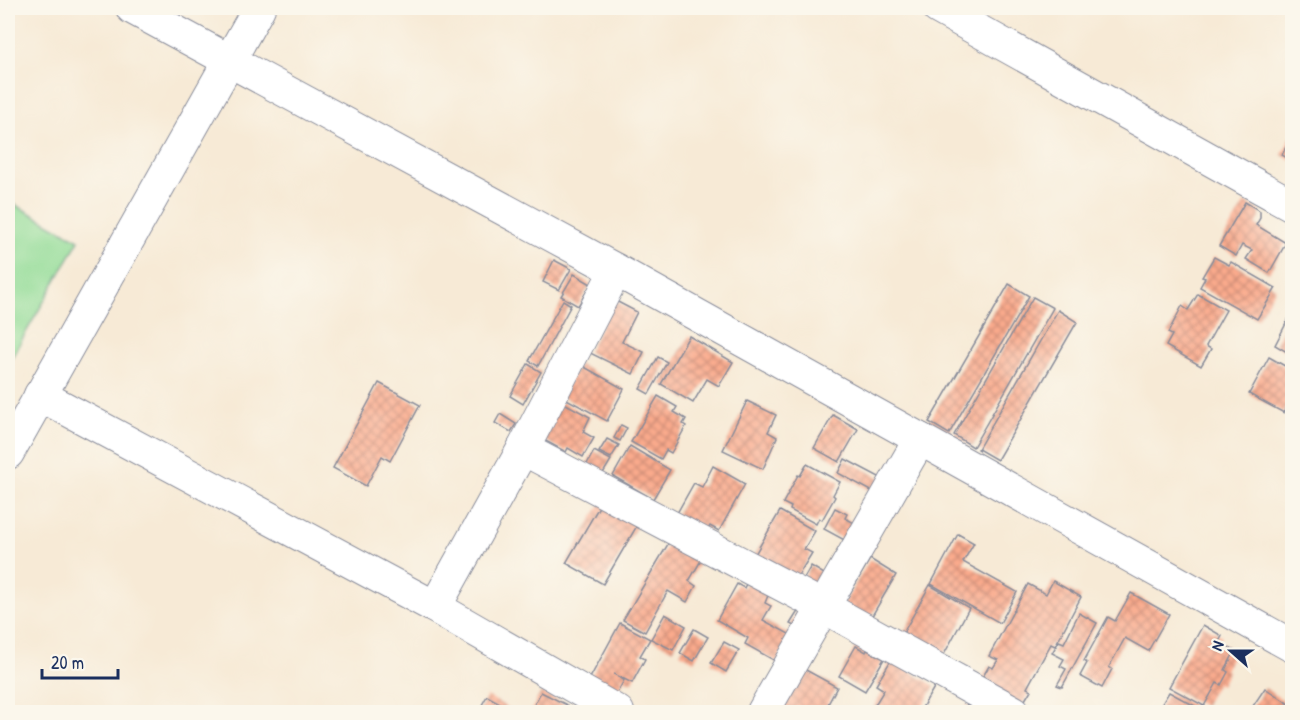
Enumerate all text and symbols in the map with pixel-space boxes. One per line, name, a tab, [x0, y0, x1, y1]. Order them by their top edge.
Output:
north arrow	[1201, 621, 1261, 681]
text: N	[1205, 637, 1229, 654]
scale bar	[42, 642, 118, 680]
text: 20 m	[51, 650, 84, 675]

